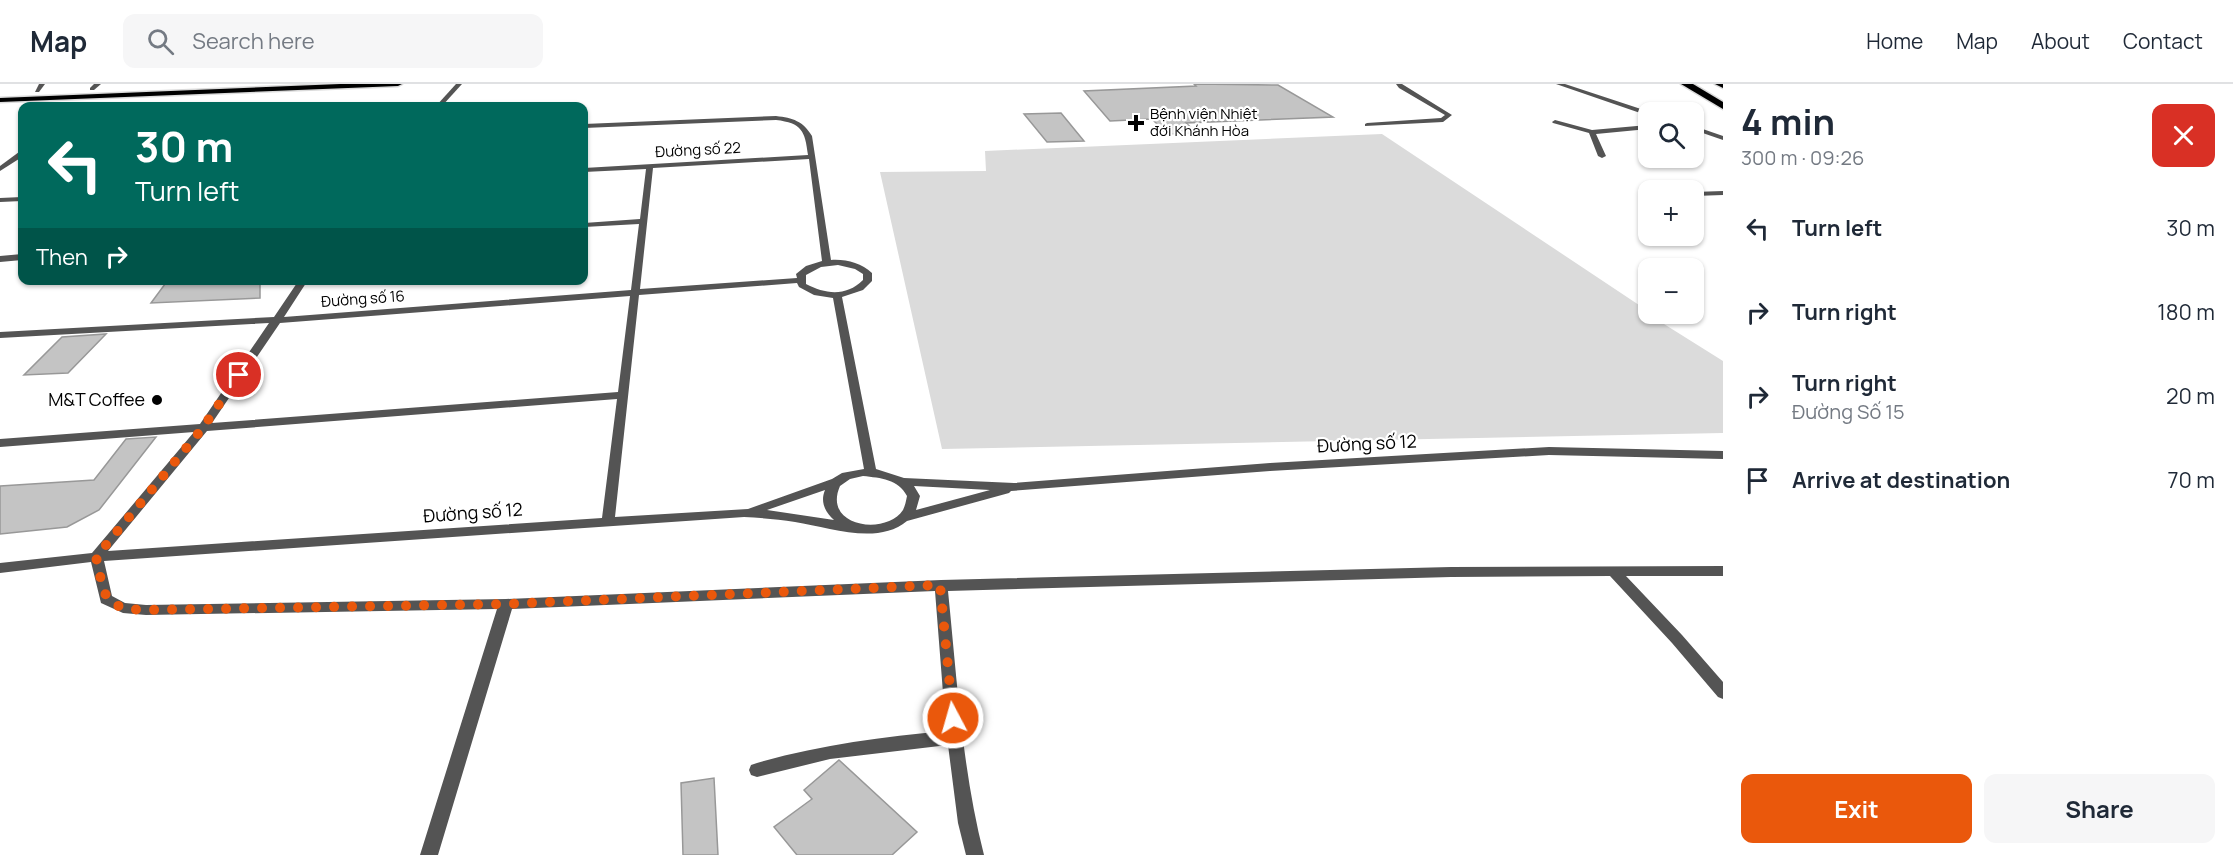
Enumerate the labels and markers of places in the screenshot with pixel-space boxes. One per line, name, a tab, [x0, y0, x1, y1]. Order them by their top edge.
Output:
place label: Bệnh viện Nhiệt đới Khánh Hòa	[1150, 103, 1258, 141]
marker: Bệnh viện Nhiệt đới Khánh Hòa	[1127, 114, 1145, 132]
pin	[213, 349, 264, 400]
place label: M&T Coffee	[48, 387, 145, 411]
marker: M&T Coffee	[150, 393, 164, 407]

